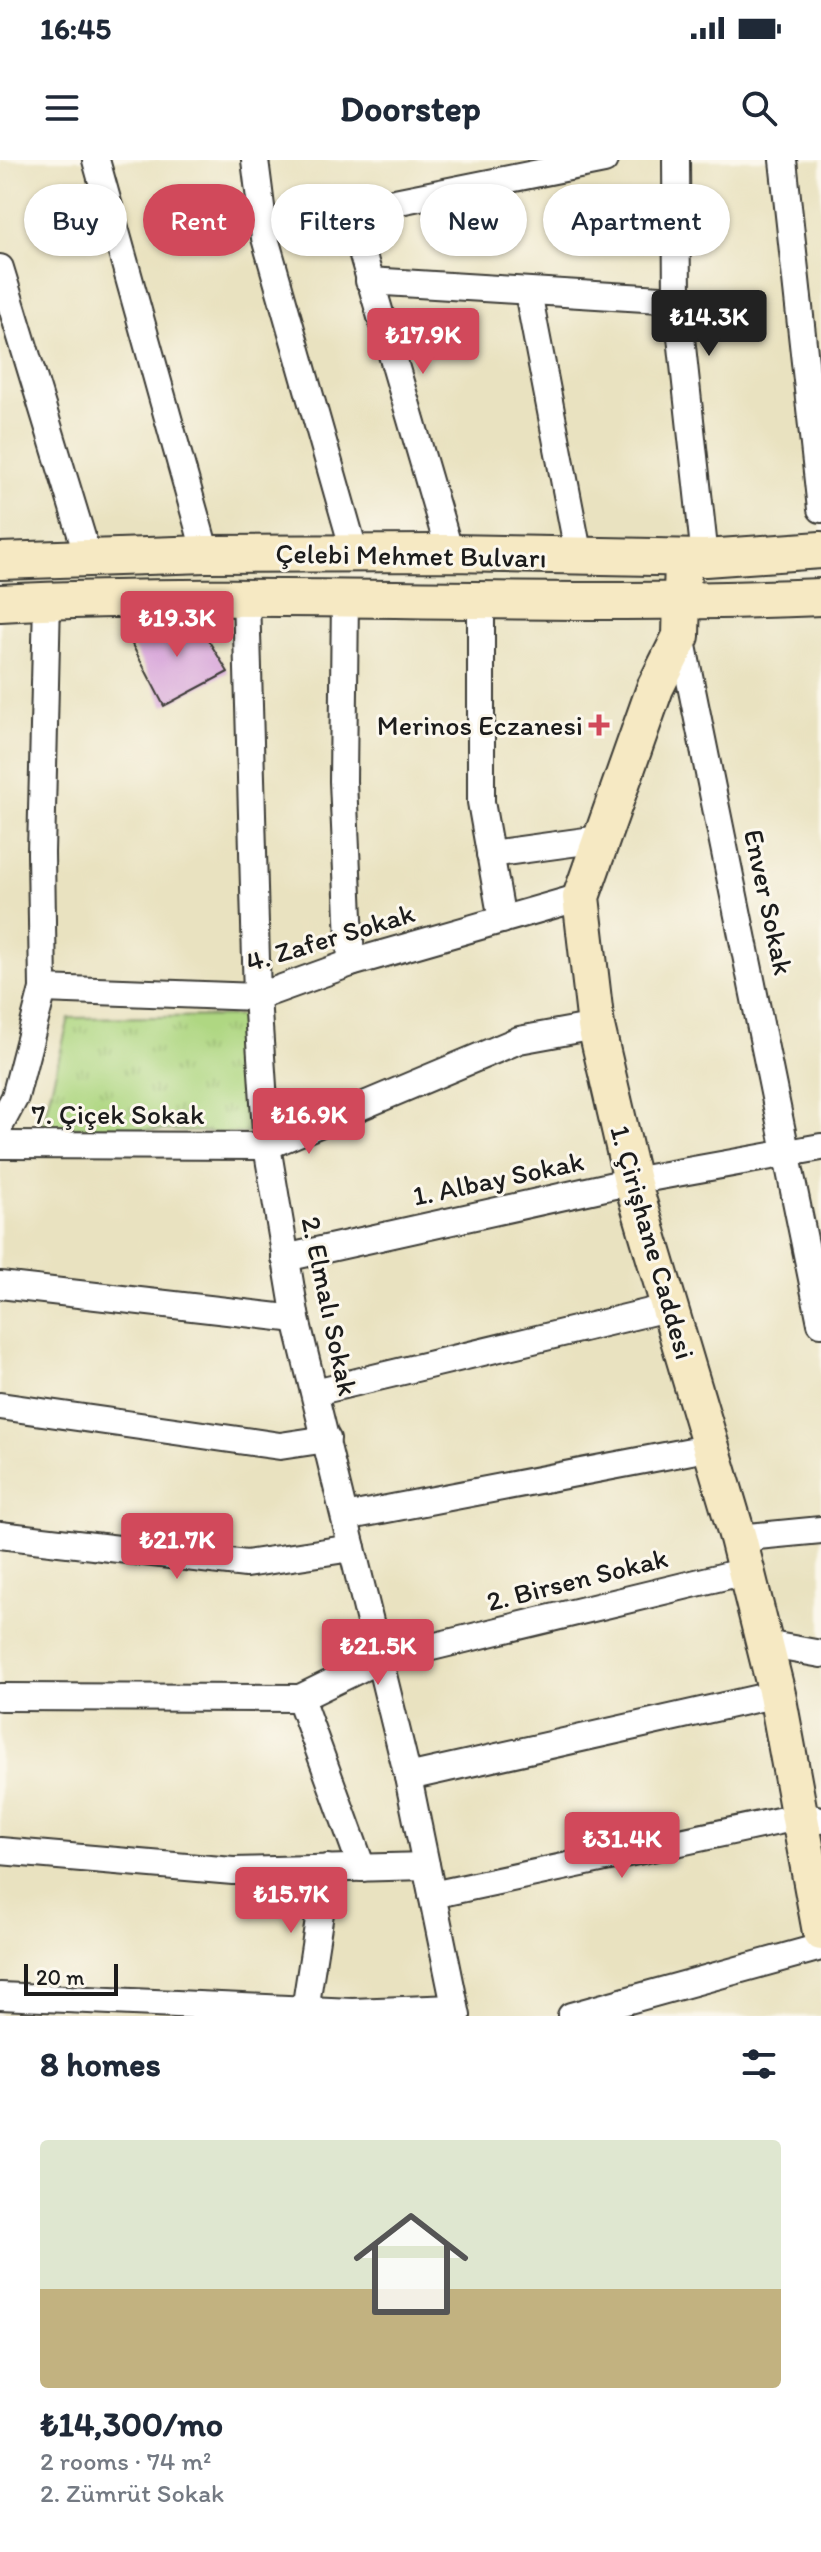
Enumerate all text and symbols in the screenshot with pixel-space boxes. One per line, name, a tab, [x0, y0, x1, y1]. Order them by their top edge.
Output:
text: 16:45	[40, 10, 111, 47]
icon: menu	[40, 86, 84, 130]
icon: search	[737, 86, 781, 130]
text: Doorstep	[340, 87, 481, 130]
chip: Buy	[24, 184, 127, 256]
chip: Rent	[143, 184, 255, 256]
chip: Filters	[271, 184, 404, 256]
chip: New	[420, 184, 527, 256]
chip: Apartment	[543, 184, 730, 256]
pin: ₺14.3K	[644, 290, 774, 358]
text: ₺14.3K	[670, 300, 748, 332]
pin: ₺17.9K	[358, 308, 488, 376]
text: ₺17.9K	[385, 318, 461, 350]
street label: Çelebi Mehmet Bulvarı	[275, 536, 547, 574]
pin: ₺19.3K	[112, 591, 242, 659]
text: ₺19.3K	[139, 601, 215, 633]
place label: Merinos Eczanesi	[377, 708, 583, 742]
marker: Merinos Eczanesi	[590, 716, 608, 734]
street label: Enver Sokak	[737, 826, 801, 978]
street label: 4. Zafer Sokak	[242, 895, 419, 979]
pin: ₺16.9K	[244, 1088, 374, 1156]
street label: 7. Çiçek Sokak	[32, 1097, 205, 1131]
text: ₺16.9K	[271, 1098, 347, 1130]
street label: 1. Çirişhane Caddesi	[603, 1121, 703, 1363]
street label: 1. Albay Sokak	[409, 1143, 587, 1213]
street label: 2. Elmalı Sokak	[294, 1213, 366, 1399]
pin: ₺21.7K	[112, 1513, 242, 1581]
text: ₺21.7K	[139, 1523, 215, 1555]
street label: 2. Birsen Sokak	[483, 1540, 671, 1618]
pin: ₺21.5K	[313, 1619, 443, 1687]
text: ₺21.5K	[340, 1629, 416, 1661]
pin: ₺31.4K	[557, 1812, 687, 1880]
text: ₺31.4K	[583, 1822, 661, 1854]
pin: ₺15.7K	[226, 1867, 356, 1935]
text: ₺15.7K	[253, 1877, 329, 1909]
scale bar	[24, 1960, 118, 1996]
text: 20 m	[36, 1964, 85, 1991]
icon: filters	[737, 2042, 781, 2086]
text: 8 homes	[40, 2044, 161, 2085]
icon: home	[339, 2192, 483, 2336]
text: ₺14,300/mo	[40, 2404, 223, 2445]
text: 2 rooms · 74 m²	[40, 2445, 211, 2477]
text: 2. Zümrüt Sokak	[40, 2477, 224, 2509]

